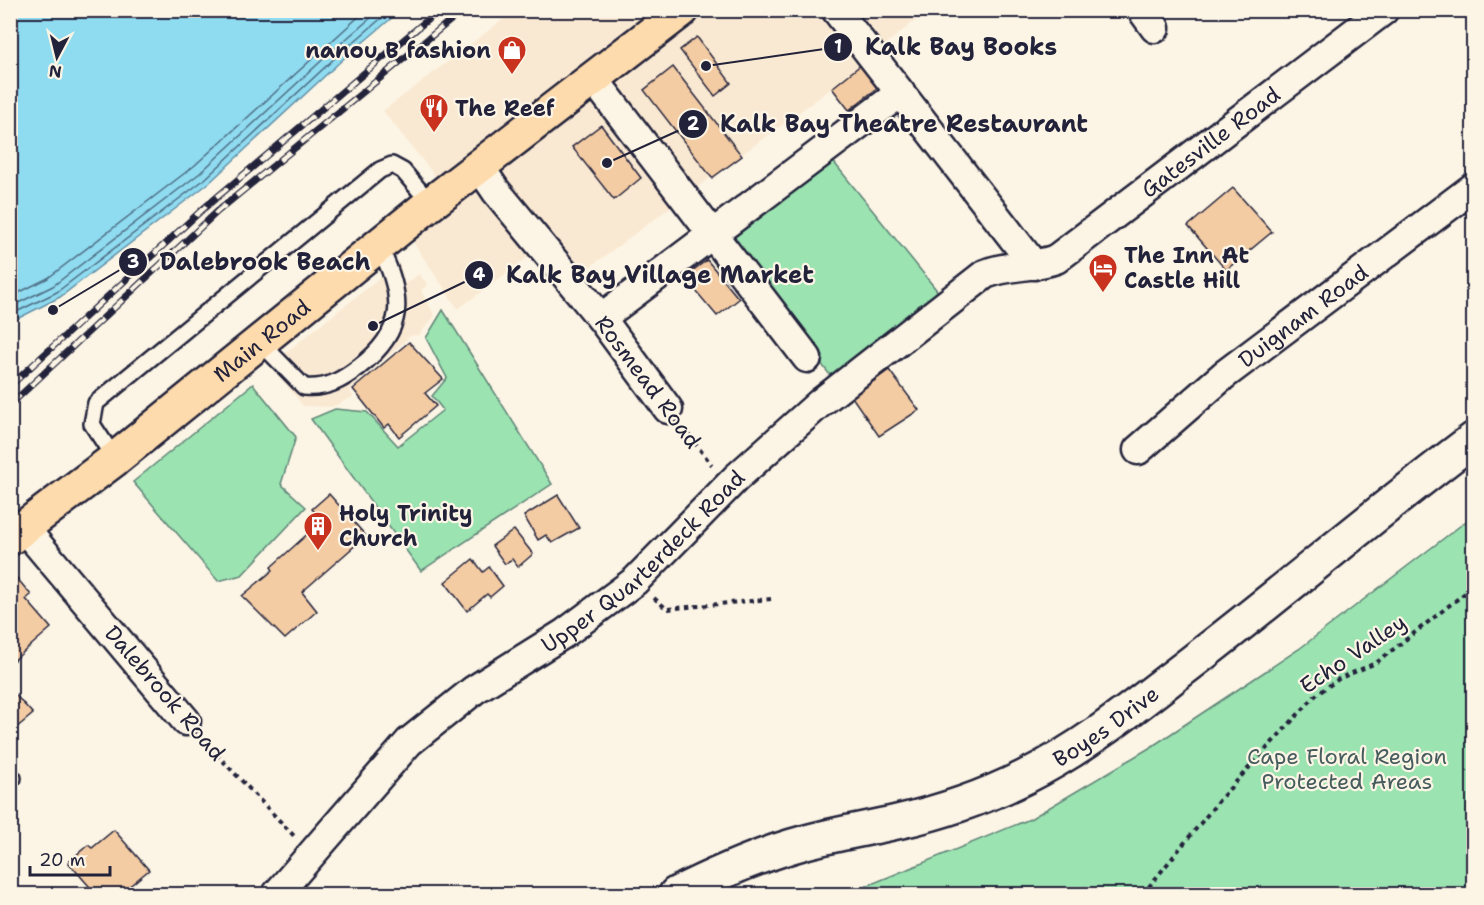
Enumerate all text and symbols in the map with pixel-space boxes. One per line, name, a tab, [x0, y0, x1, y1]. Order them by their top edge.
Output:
callout: Kalk Bay Books	[823, 26, 1069, 68]
north arrow	[27, 27, 87, 87]
text: Kalk Bay Books	[865, 31, 1057, 63]
shop icon: nanou B fashion	[496, 34, 528, 76]
text: 1	[834, 35, 842, 59]
place label: nanou B fashion	[305, 36, 491, 65]
text: N	[48, 60, 63, 83]
street label: Gatesville Road	[1135, 80, 1286, 204]
restaurant icon: The Reef	[418, 92, 450, 134]
place label: The Reef	[455, 94, 555, 123]
callout: Kalk Bay Theatre Restaurant	[678, 103, 1100, 145]
text: Kalk Bay Theatre Restaurant	[720, 108, 1088, 140]
text: 2	[687, 112, 700, 136]
callout: Dalebrook Beach	[118, 241, 383, 283]
place label: The Inn At Castle Hill	[1124, 241, 1249, 295]
text: Dalebrook Beach	[159, 246, 371, 278]
text: 3	[127, 250, 139, 274]
hotel icon: The Inn At Castle Hill	[1087, 252, 1119, 294]
callout: Kalk Bay Village Market	[464, 254, 826, 296]
street label: Duignam Road	[1232, 257, 1374, 374]
text: Kalk Bay Village Market	[506, 259, 814, 291]
text: 4	[473, 263, 486, 287]
street label: Main Road	[207, 292, 316, 388]
street label: Rosmead Road	[588, 310, 708, 454]
street label: Upper Quarterdeck Road	[535, 463, 751, 659]
place label: Holy Trinity Church	[339, 499, 472, 553]
building icon: Holy Trinity Church	[302, 510, 334, 552]
street label: Echo Valley	[1294, 608, 1412, 700]
street label: Dalebrook Road	[98, 619, 232, 767]
street label: Boyes Drive	[1047, 679, 1165, 773]
park label: Cape Floral Region Protected Areas	[1247, 742, 1447, 796]
scale bar	[30, 839, 110, 877]
text: 20 m	[39, 848, 85, 872]

